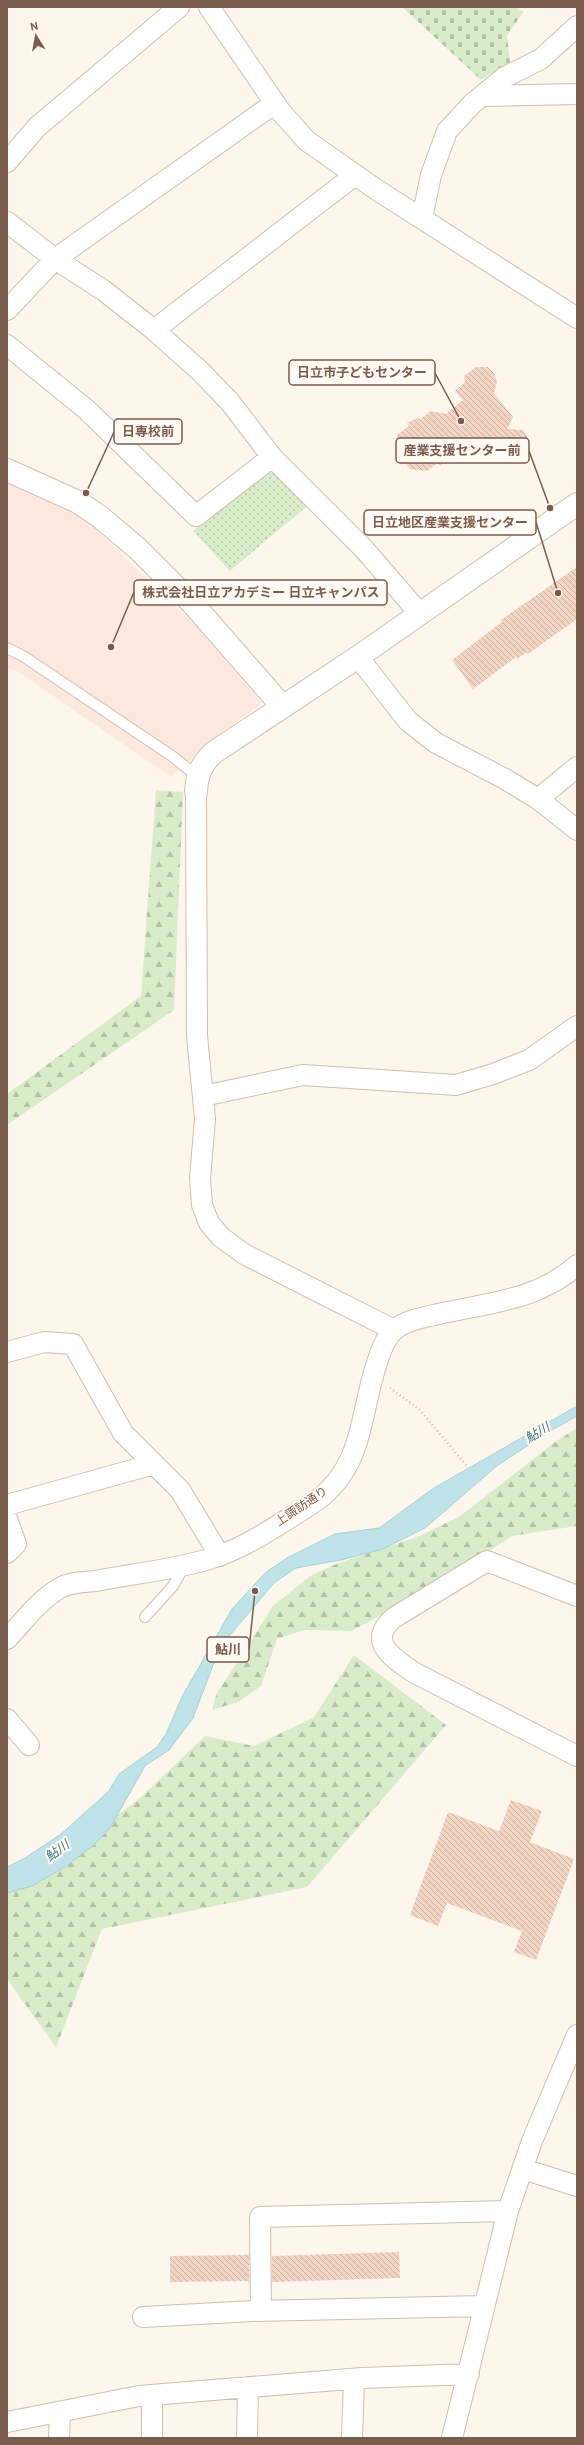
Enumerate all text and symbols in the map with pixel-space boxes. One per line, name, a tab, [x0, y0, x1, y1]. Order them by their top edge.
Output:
north arrow	[16, 16, 56, 56]
text: N	[29, 20, 39, 35]
callout: 日立市子どもセンター	[289, 360, 435, 385]
text: 日立市子どもセンター	[297, 365, 427, 382]
callout: 日専校前	[114, 419, 182, 444]
text: 日専校前	[122, 424, 174, 441]
callout: 産業支援センター前	[396, 438, 529, 463]
text: 産業支援センター前	[403, 443, 521, 460]
callout: 日立地区産業支援センター	[364, 510, 536, 535]
text: 日立地区産業支援センター	[372, 515, 528, 532]
callout: 株式会社日立アカデミー 日立キャンパス	[134, 580, 387, 605]
text: 株式会社日立アカデミー 日立キャンパス	[142, 585, 380, 602]
water label: 鮎川	[523, 1419, 555, 1448]
street label: 上諏訪通り	[273, 1484, 331, 1530]
callout: 鮎川	[207, 1637, 249, 1662]
text: 鮎川	[215, 1642, 241, 1659]
water label: 鮎川	[43, 1837, 75, 1866]

